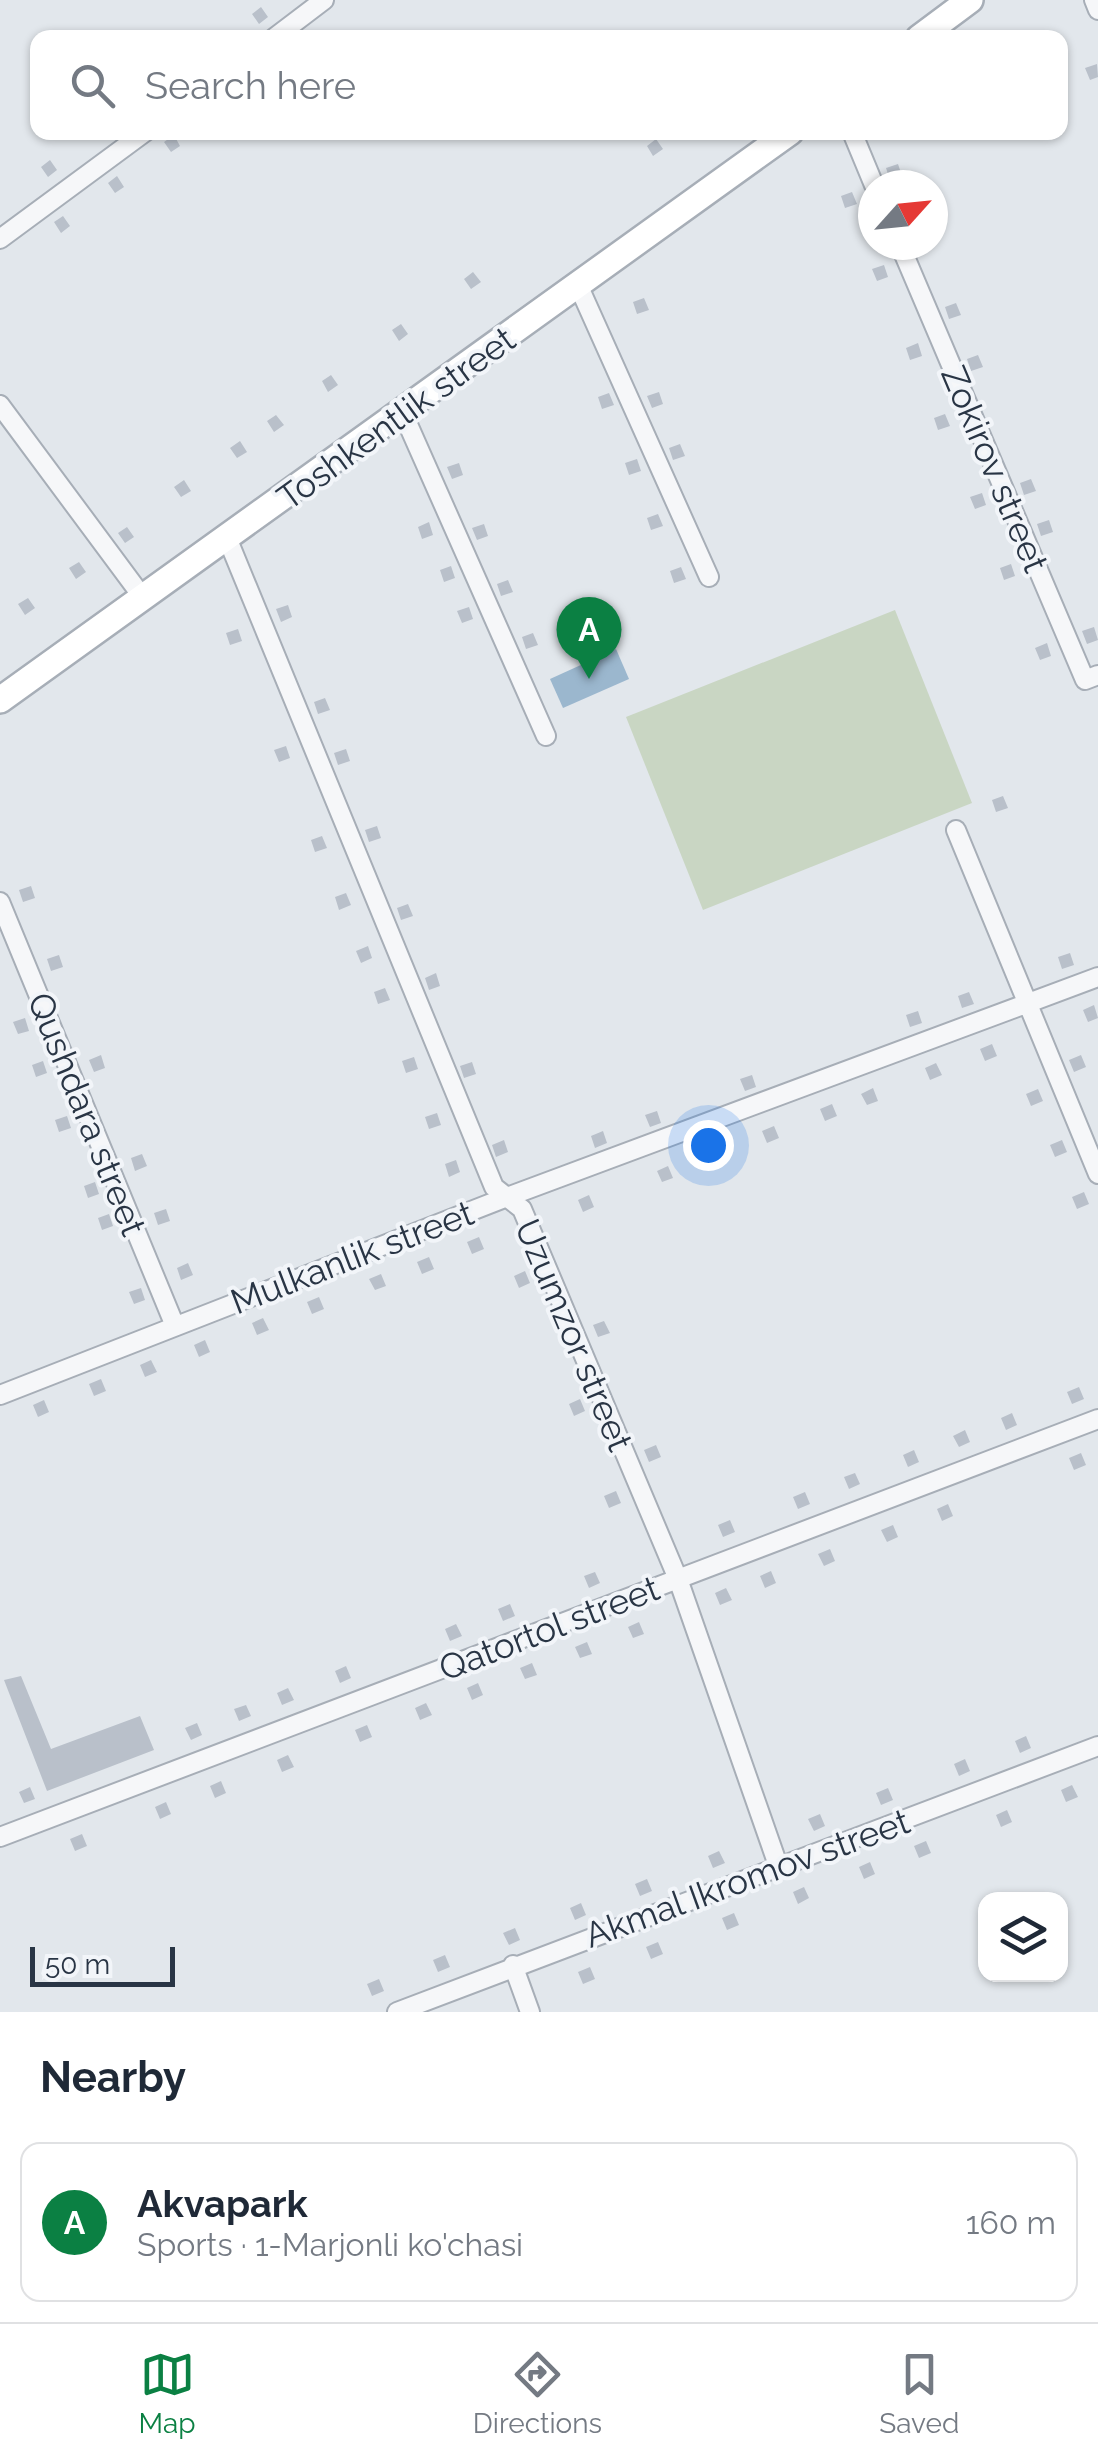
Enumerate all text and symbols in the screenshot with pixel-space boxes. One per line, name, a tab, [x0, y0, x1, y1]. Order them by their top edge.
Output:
search box	[30, 30, 1068, 140]
icon: search	[65, 58, 120, 113]
text: Search here	[145, 63, 356, 108]
north arrow	[858, 170, 948, 260]
street label: Toshkentlik street	[269, 318, 523, 518]
street label: Zokirov street	[933, 360, 1057, 579]
pin: A	[556, 596, 622, 679]
street label: Qushdara street	[20, 987, 155, 1242]
your location	[683, 1120, 734, 1171]
street label: Mulkanlik street	[225, 1192, 479, 1322]
street label: Uzumzor street	[507, 1213, 641, 1457]
street label: Qatortol street	[433, 1567, 665, 1689]
street label: Akmal Ikromov street	[579, 1800, 915, 1956]
map controls	[978, 1892, 1068, 1982]
button: layers	[978, 1892, 1068, 1982]
scale bar	[30, 1942, 175, 1986]
text: 50 m	[45, 1948, 110, 1981]
text: Nearby	[40, 2053, 186, 2102]
text: Akvapark	[137, 2181, 308, 2226]
text: A	[64, 2204, 85, 2241]
text: 160 m	[966, 2204, 1056, 2241]
text: Sports · 1-Marjonli ko'chasi	[137, 2226, 523, 2263]
tab: Map	[139, 2347, 196, 2440]
tab: Directions	[473, 2347, 602, 2440]
tab: Saved	[879, 2347, 959, 2440]

